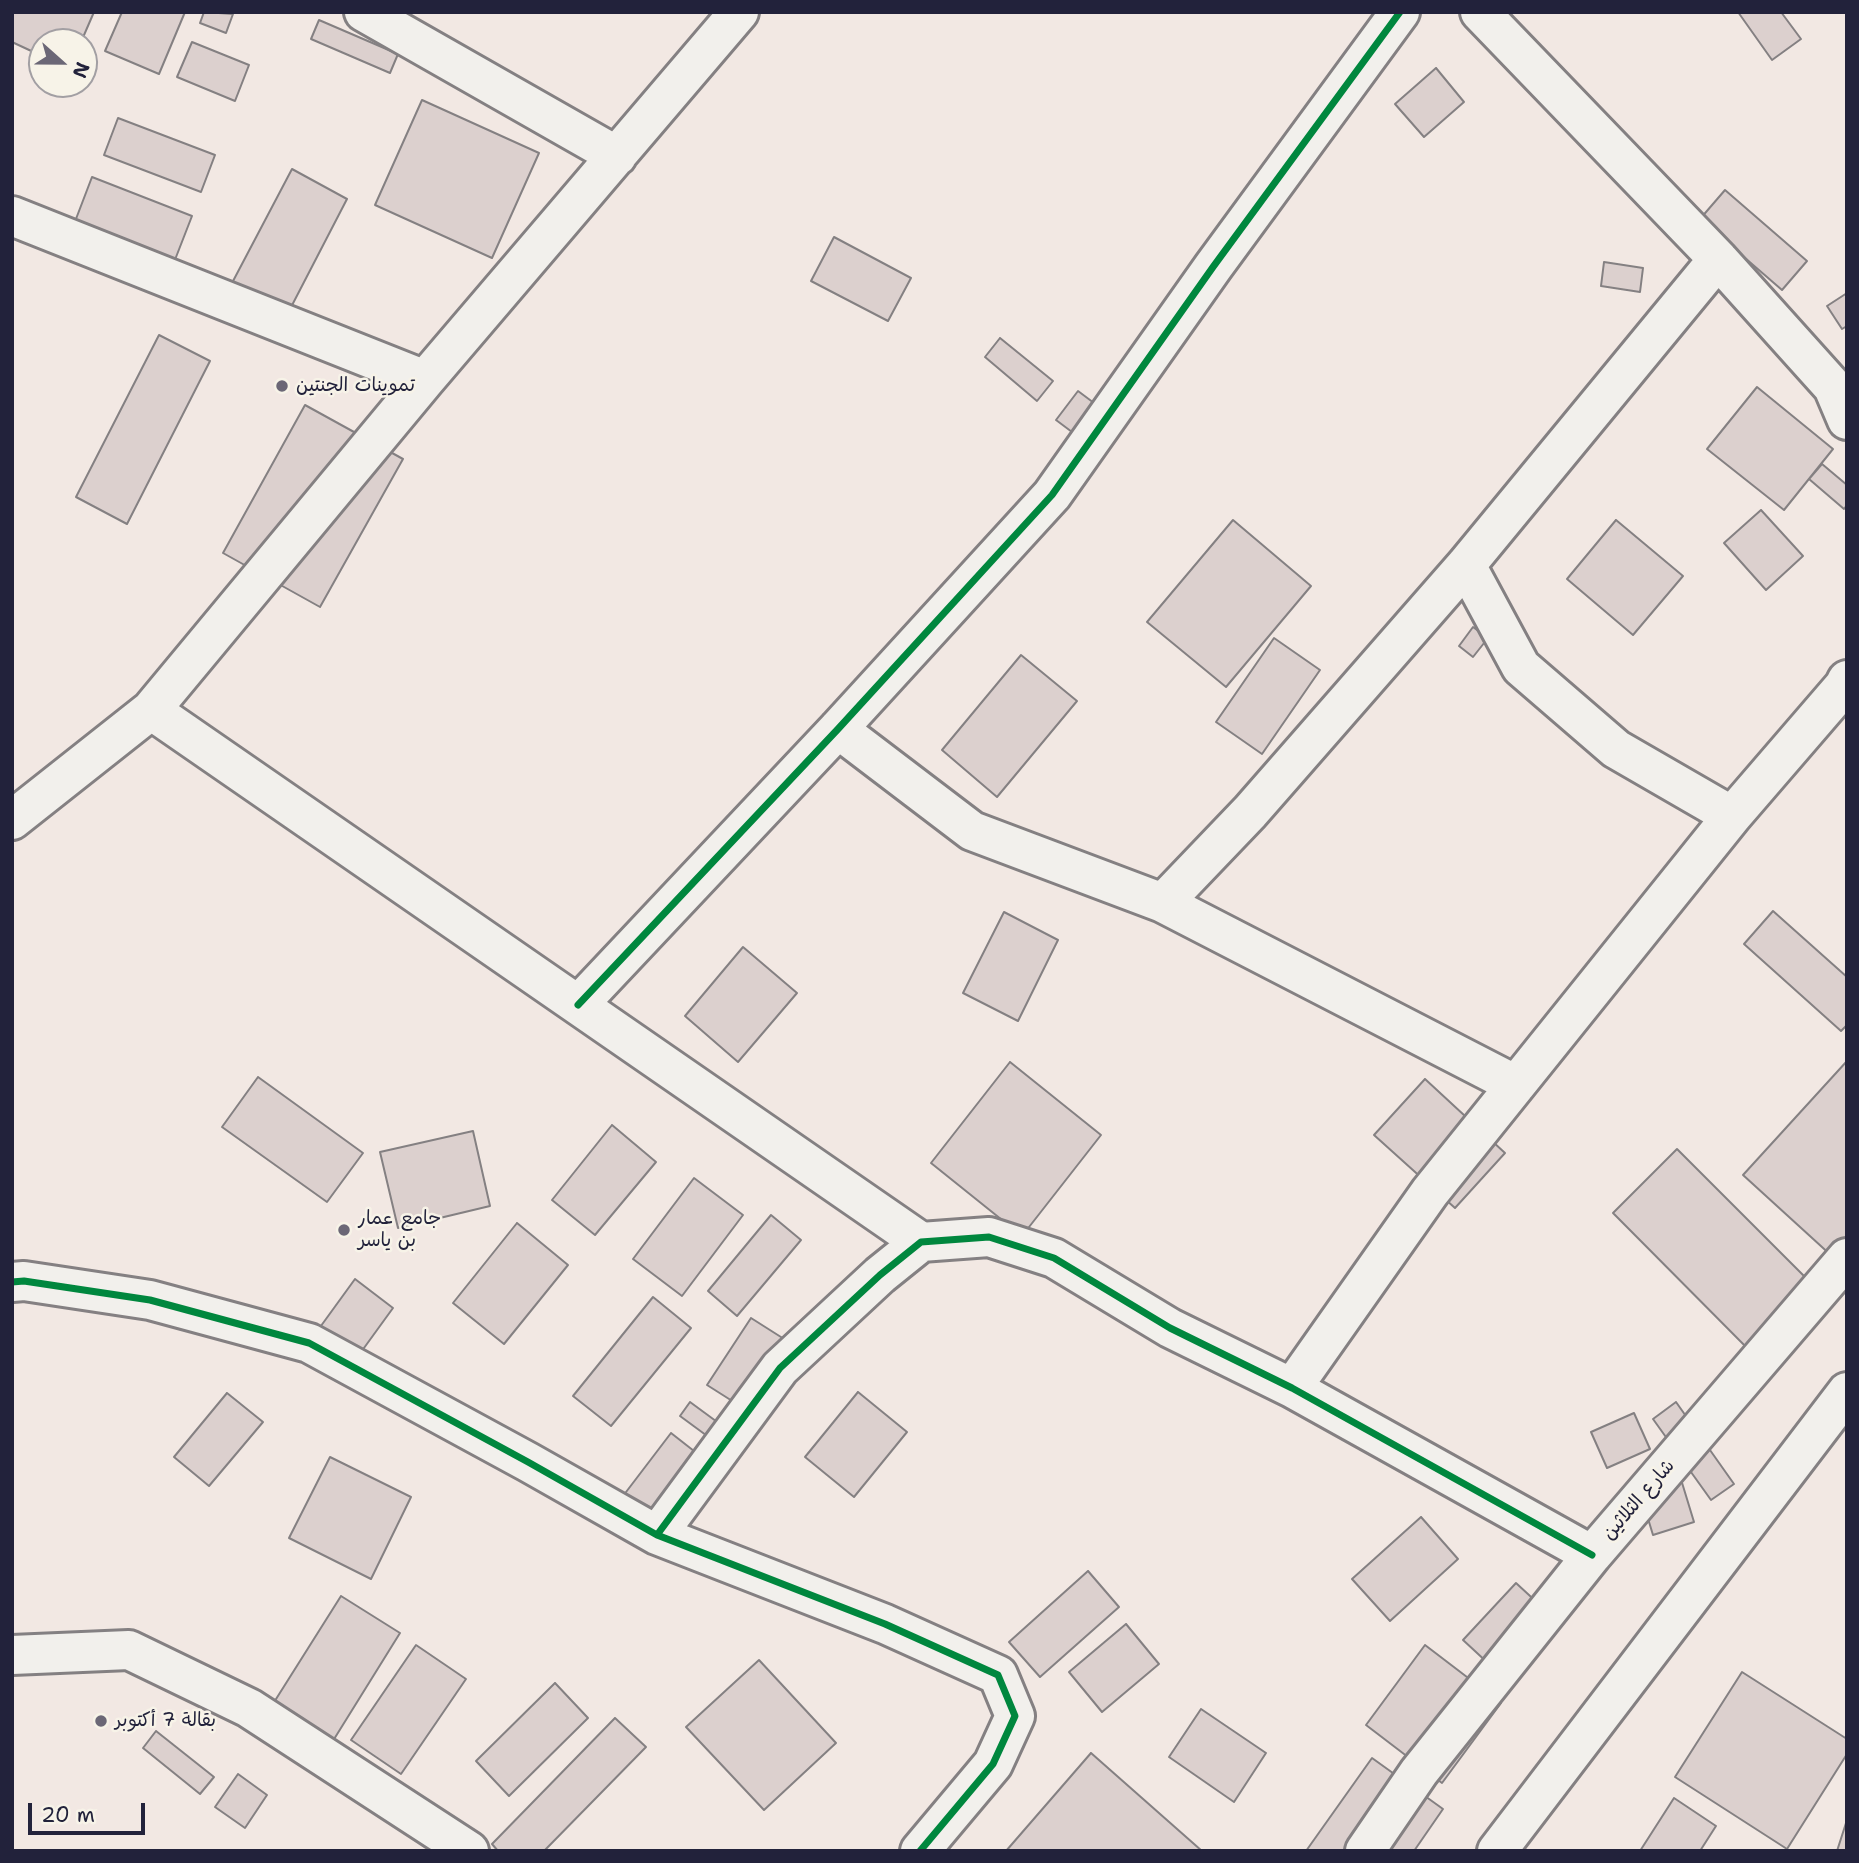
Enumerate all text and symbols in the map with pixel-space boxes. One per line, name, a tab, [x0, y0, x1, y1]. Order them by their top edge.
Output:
north arrow	[28, 28, 98, 98]
text: N	[67, 58, 96, 81]
place label: تموينات الجنتين	[296, 375, 415, 397]
marker: تموينات الجنتين	[274, 378, 290, 394]
place label: جامع عمار بن ياسر	[358, 1208, 441, 1252]
marker: جامع عمار بن ياسر	[336, 1222, 352, 1238]
street label: شارع الثلاثين	[1598, 1455, 1680, 1545]
place label: بقالة 7 أكتوبر	[115, 1710, 216, 1732]
marker: بقالة 7 أكتوبر	[93, 1713, 109, 1729]
scale bar	[32, 1790, 149, 1834]
text: 20 m	[41, 1801, 95, 1829]

